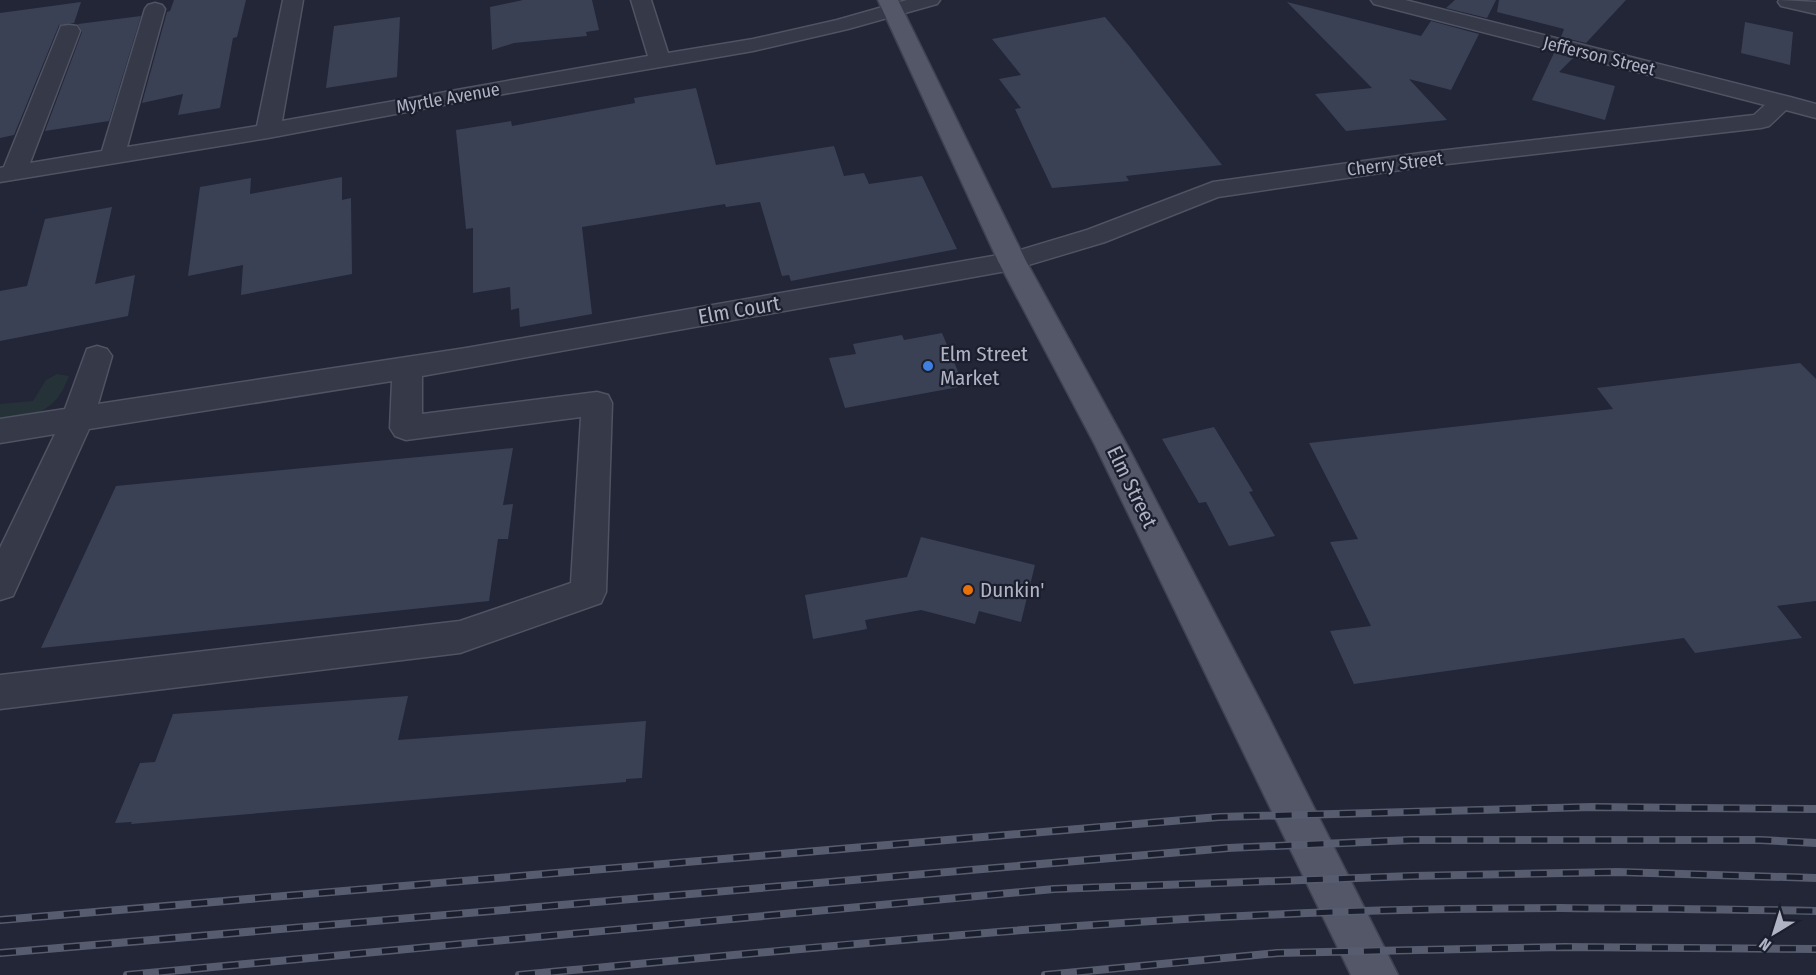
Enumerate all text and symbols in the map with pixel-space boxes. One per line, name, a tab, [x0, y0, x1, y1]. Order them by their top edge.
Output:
street label: Jefferson Street	[1541, 31, 1657, 81]
street label: Myrtle Avenue	[395, 78, 502, 118]
street label: Cherry Street	[1346, 147, 1444, 181]
street label: Elm Court	[696, 290, 782, 330]
place label: Elm Street Market	[940, 341, 1028, 391]
marker: Elm Street Market	[921, 359, 935, 373]
street label: Elm Street	[1101, 442, 1163, 532]
place label: Dunkin'	[980, 577, 1044, 603]
marker: Dunkin'	[961, 583, 975, 597]
north arrow	[1744, 903, 1804, 963]
text: N	[1755, 934, 1775, 955]

